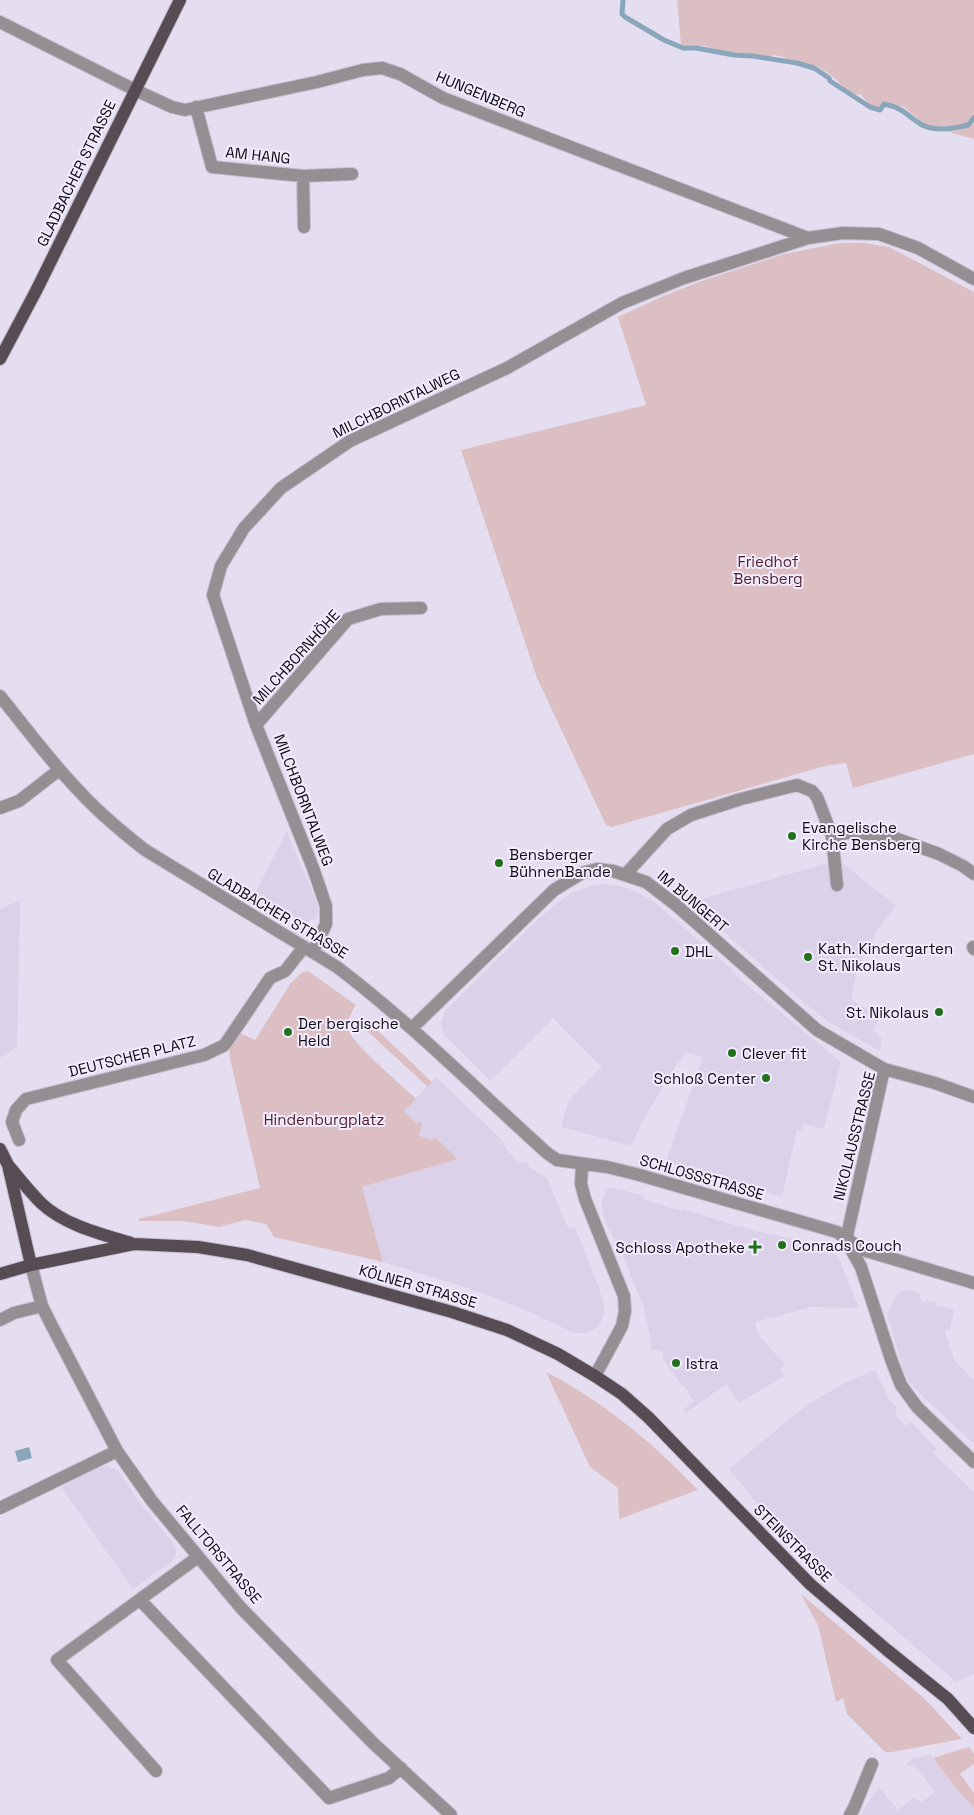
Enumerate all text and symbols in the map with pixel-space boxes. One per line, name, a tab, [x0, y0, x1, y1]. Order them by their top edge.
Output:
street label: HUNGENBERG	[433, 67, 529, 121]
street label: GLADBACHER STRASSE	[32, 97, 120, 249]
street label: AM HANG	[224, 142, 292, 168]
street label: MILCHBORNTALWEG	[329, 364, 463, 442]
park label: Friedhof Bensberg	[733, 552, 803, 588]
street label: MILCHBORNHÖHE	[248, 605, 344, 709]
street label: MILCHBORNTALWEG	[270, 731, 338, 869]
place label: Evangelische Kirche Bensberg	[802, 818, 921, 854]
marker: Evangelische Kirche Bensberg	[786, 830, 798, 842]
place label: Bensberger BühnenBande	[509, 845, 611, 881]
marker: Bensberger BühnenBande	[493, 857, 505, 869]
street label: GLADBACHER STRASSE	[204, 863, 352, 963]
street label: IM BUNGERT	[654, 866, 733, 936]
place label: Kath. Kindergarten St. Nikolaus	[818, 939, 953, 975]
place label: DHL	[685, 942, 713, 961]
marker: DHL	[669, 945, 681, 957]
marker: Kath. Kindergarten St. Nikolaus	[802, 951, 814, 963]
place label: St. Nikolaus	[846, 1003, 929, 1022]
marker: St. Nikolaus	[933, 1006, 945, 1018]
place label: Der bergische Held	[298, 1014, 399, 1050]
marker: Der bergische Held	[282, 1026, 294, 1038]
street label: DEUTSCHER PLATZ	[66, 1031, 198, 1081]
place label: Clever fit	[742, 1044, 807, 1063]
marker: Clever fit	[726, 1047, 738, 1059]
place label: Schloß Center	[654, 1069, 756, 1088]
street label: NIKOLAUSSTRASSE	[829, 1070, 879, 1202]
marker: Schloß Center	[760, 1072, 772, 1084]
park label: Hindenburgplatz	[264, 1110, 384, 1129]
street label: SCHLOSSSTRASSE	[638, 1150, 766, 1204]
place label: Conrads Couch	[792, 1236, 902, 1255]
place label: Schloss Apotheke	[616, 1238, 745, 1257]
marker: Conrads Couch	[776, 1239, 788, 1251]
marker: Schloss Apotheke	[749, 1241, 761, 1253]
street label: KÖLNER STRASSE	[357, 1260, 479, 1312]
place label: Istra	[686, 1354, 719, 1373]
marker: Istra	[670, 1357, 682, 1369]
street label: STEINSTRASSE	[750, 1500, 836, 1586]
street label: FALLTORSTRASSE	[172, 1501, 266, 1607]

